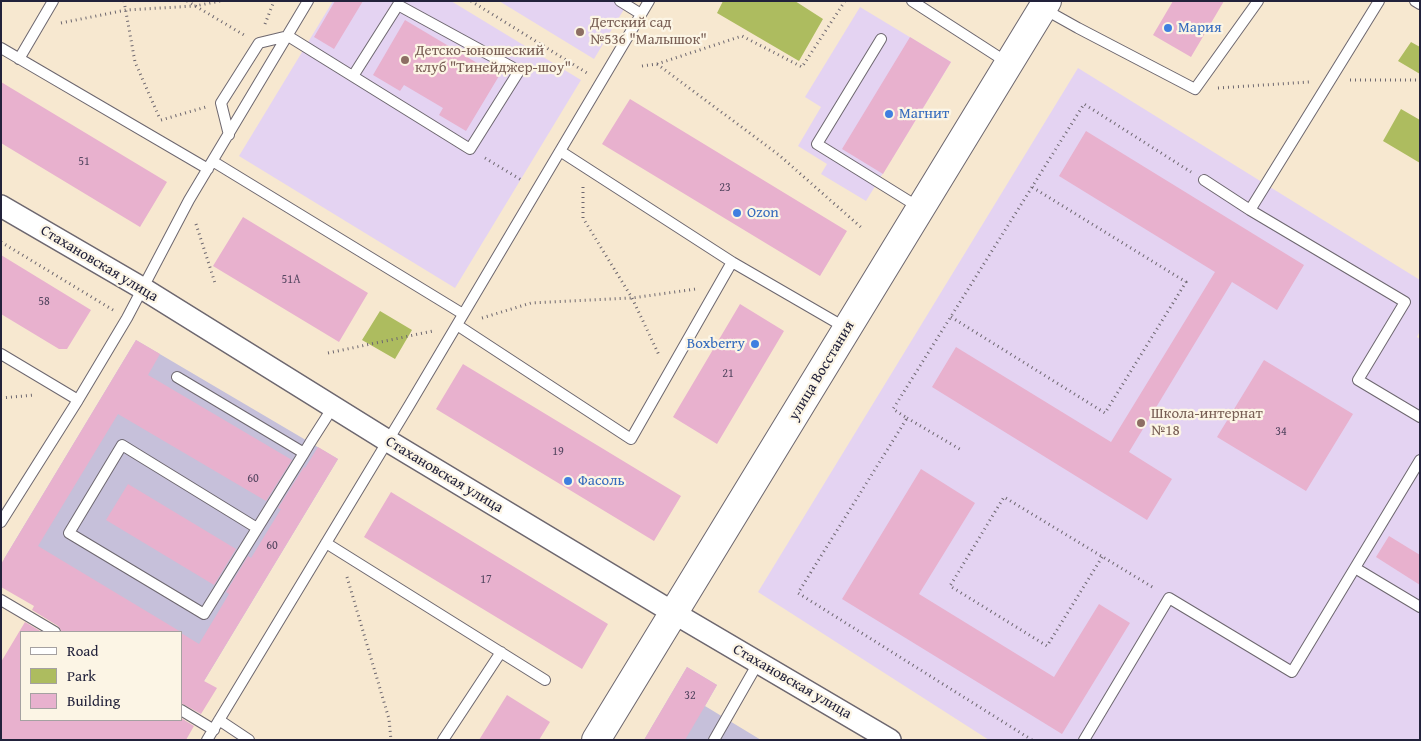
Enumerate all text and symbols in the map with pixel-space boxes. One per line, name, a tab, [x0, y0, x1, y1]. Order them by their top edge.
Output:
place label: Детский сад №536 "Малышок"	[590, 14, 707, 49]
place label: Мария	[1178, 19, 1222, 37]
marker: Мария	[1162, 22, 1174, 34]
marker: Детский сад №536 "Малышок"	[574, 26, 586, 38]
place label: Детско-юношеский клуб "Тинейджер-шоу"	[415, 42, 571, 77]
marker: Детско-юношеский клуб "Тинейджер-шоу"	[399, 54, 411, 66]
place label: Магнит	[899, 105, 949, 123]
marker: Магнит	[883, 108, 895, 120]
house number: 51	[78, 155, 90, 169]
house number: 23	[719, 181, 731, 195]
place label: Ozon	[747, 204, 779, 222]
marker: Ozon	[731, 207, 743, 219]
street label: Стахановская улица	[37, 222, 161, 306]
house number: 51А	[282, 273, 300, 287]
house number: 58	[38, 295, 50, 309]
street label: улица Восстания	[785, 318, 859, 424]
place label: Boxberry	[687, 335, 745, 353]
marker: Boxberry	[749, 338, 761, 350]
house number: 21	[722, 367, 734, 381]
place label: Школа-интернат №18	[1151, 405, 1263, 440]
marker: Школа-интернат №18	[1135, 417, 1147, 429]
house number: 34	[1275, 425, 1287, 439]
street label: Стахановская улица	[382, 433, 506, 517]
house number: 19	[552, 445, 564, 459]
house number: 60	[247, 472, 259, 486]
place label: Фасоль	[578, 472, 625, 490]
marker: Фасоль	[562, 475, 574, 487]
house number: 60	[266, 539, 278, 553]
house number: 17	[480, 573, 492, 587]
legend	[20, 631, 182, 721]
text: Road	[67, 640, 98, 661]
street label: Стахановская улица	[729, 641, 855, 723]
text: Park	[67, 665, 96, 686]
house number: 32	[684, 689, 696, 703]
text: Building	[67, 690, 120, 711]

